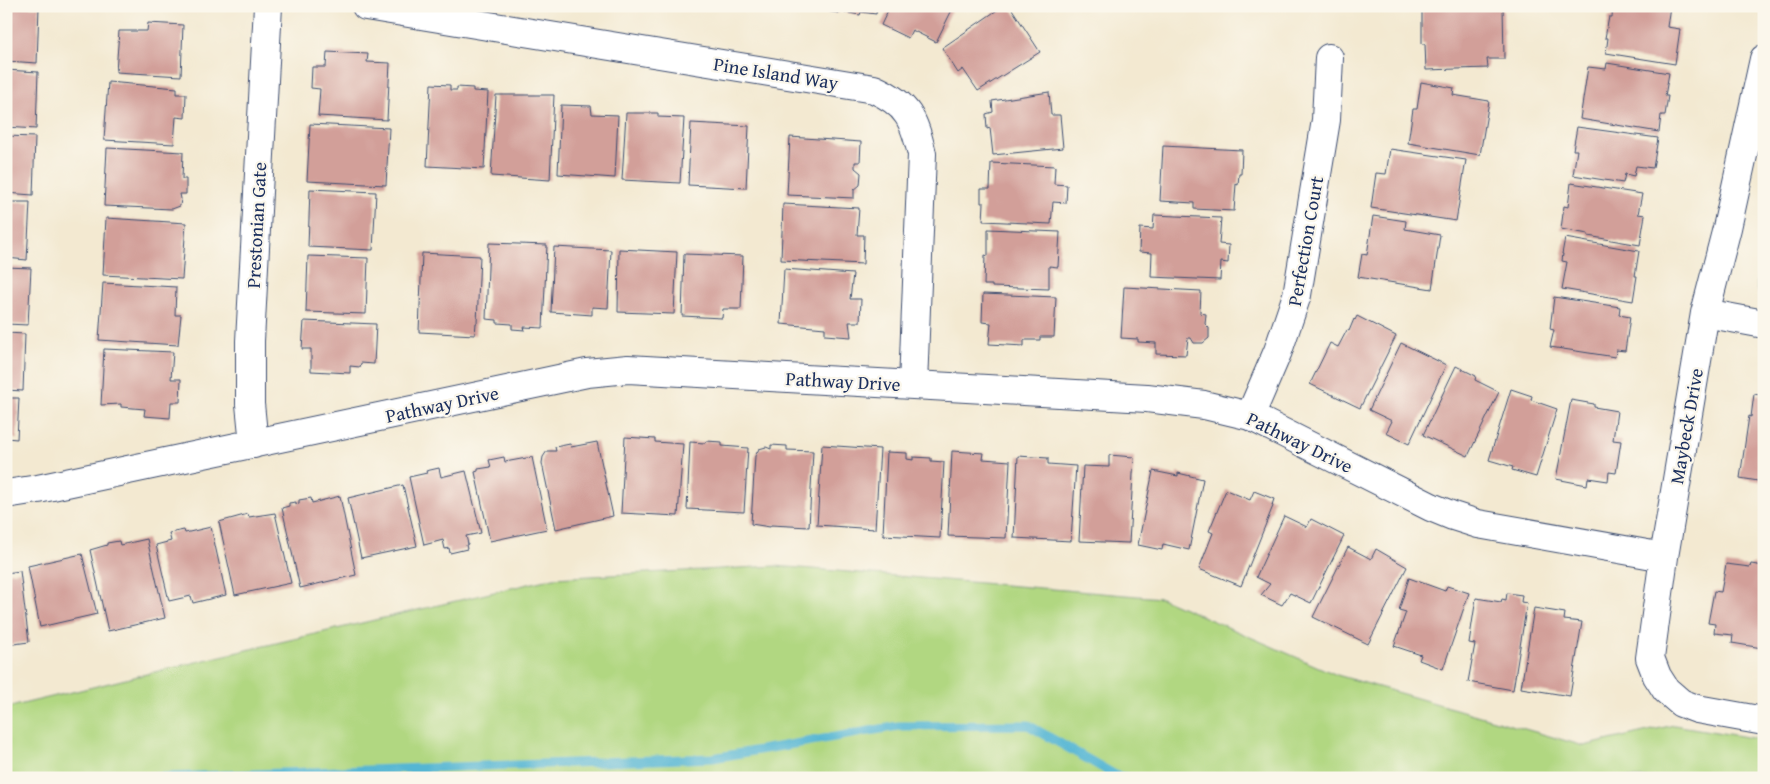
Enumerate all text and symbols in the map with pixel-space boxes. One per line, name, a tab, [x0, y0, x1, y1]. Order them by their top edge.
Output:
street label: Pine Island Way	[712, 49, 841, 97]
street label: Prestonian Gate	[239, 161, 273, 289]
street label: Perfection Court	[1280, 173, 1330, 308]
street label: Pathway Drive	[785, 364, 901, 398]
street label: Maybeck Drive	[1662, 366, 1710, 486]
street label: Pathway Drive	[383, 378, 501, 430]
street label: Pathway Drive	[1242, 404, 1358, 480]

